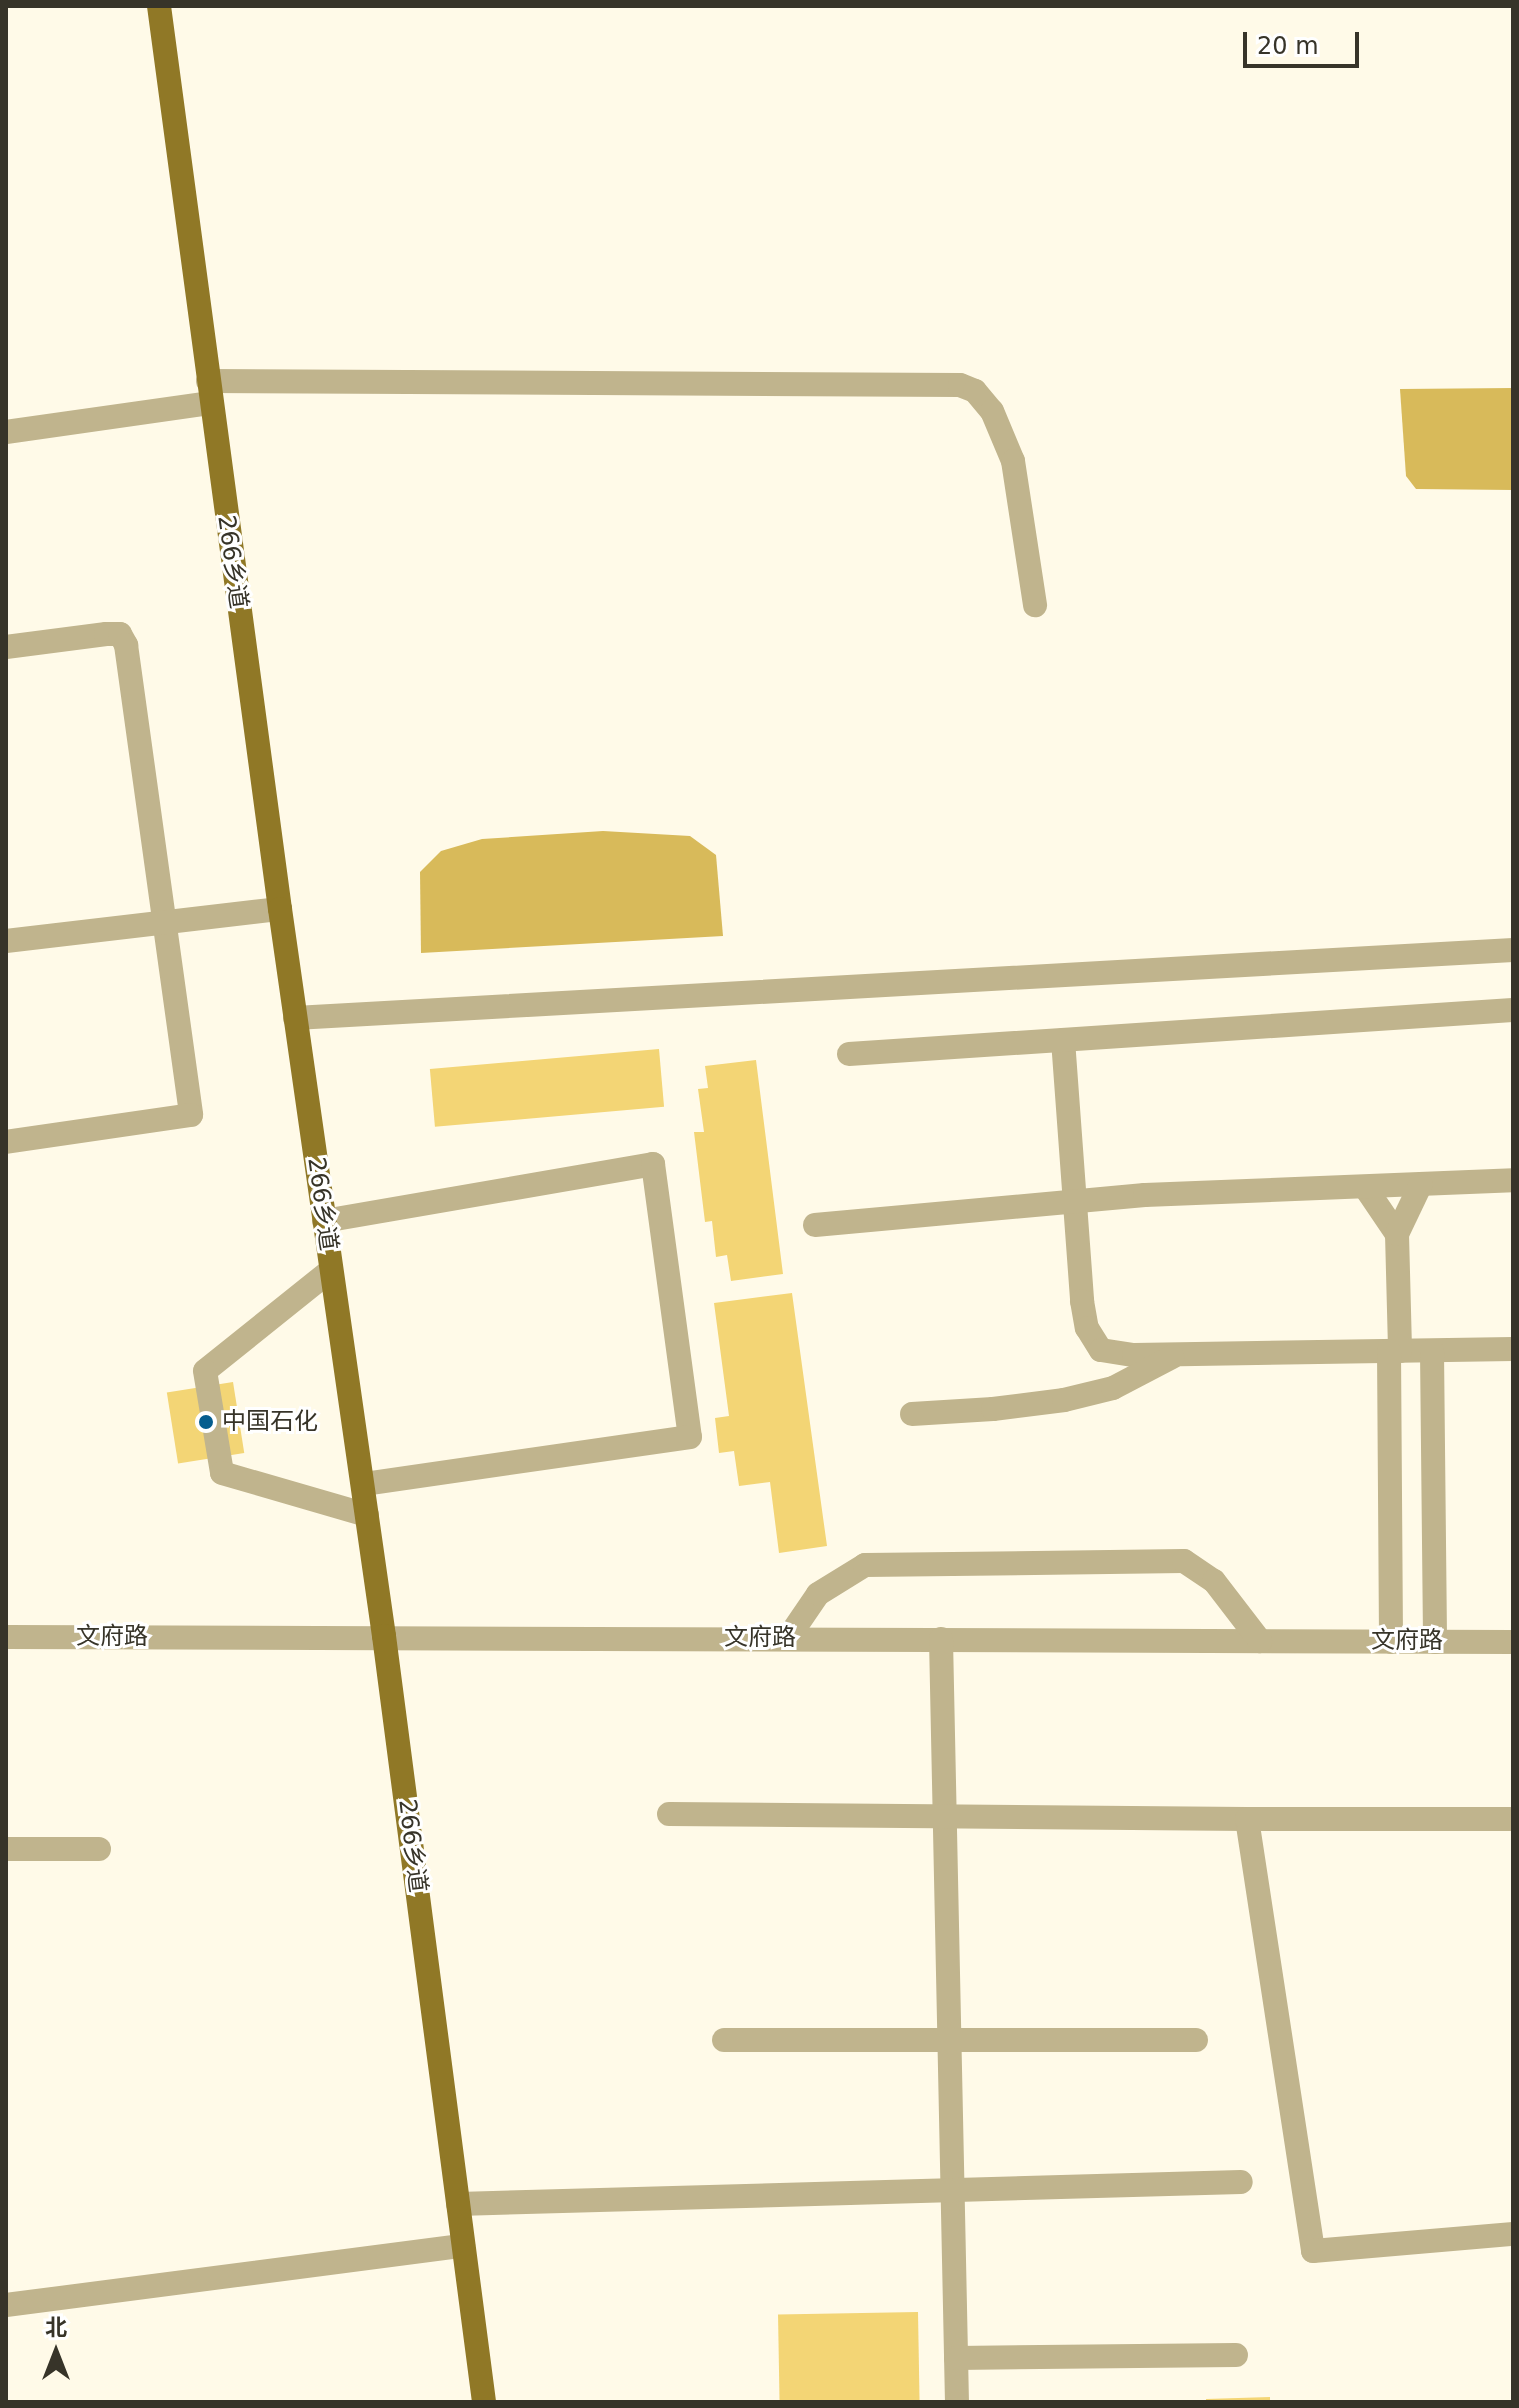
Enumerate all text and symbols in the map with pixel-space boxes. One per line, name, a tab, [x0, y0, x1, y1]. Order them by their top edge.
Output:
scale bar	[1247, 16, 1363, 66]
text: 20 m	[1257, 32, 1319, 60]
street label: 266乡道	[211, 514, 253, 610]
street label: 266乡道	[301, 1156, 343, 1252]
place label: 中国石化	[222, 1408, 318, 1436]
marker: 中国石化	[197, 1413, 215, 1431]
street label: 文府路	[76, 1623, 148, 1651]
street label: 文府路	[724, 1624, 796, 1652]
street label: 文府路	[1371, 1627, 1443, 1655]
street label: 266乡道	[392, 1798, 432, 1894]
north arrow	[16, 2312, 96, 2392]
text: 北	[45, 2315, 67, 2340]

